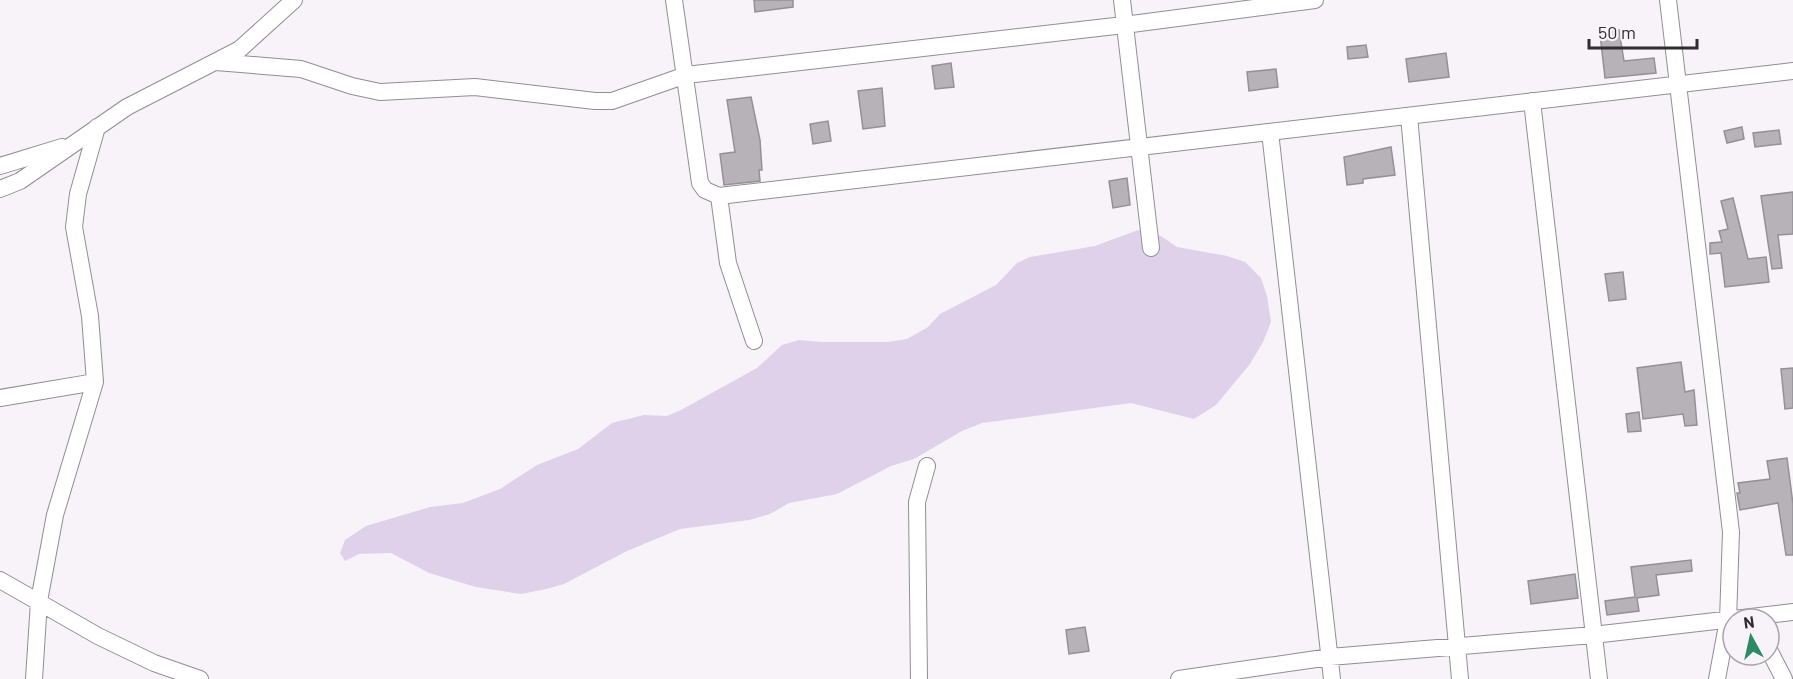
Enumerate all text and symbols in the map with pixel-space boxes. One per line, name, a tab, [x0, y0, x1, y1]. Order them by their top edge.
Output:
scale bar	[1589, 12, 1697, 50]
text: 50 m	[1598, 21, 1636, 43]
north arrow	[1721, 607, 1781, 667]
text: N	[1742, 612, 1755, 632]

